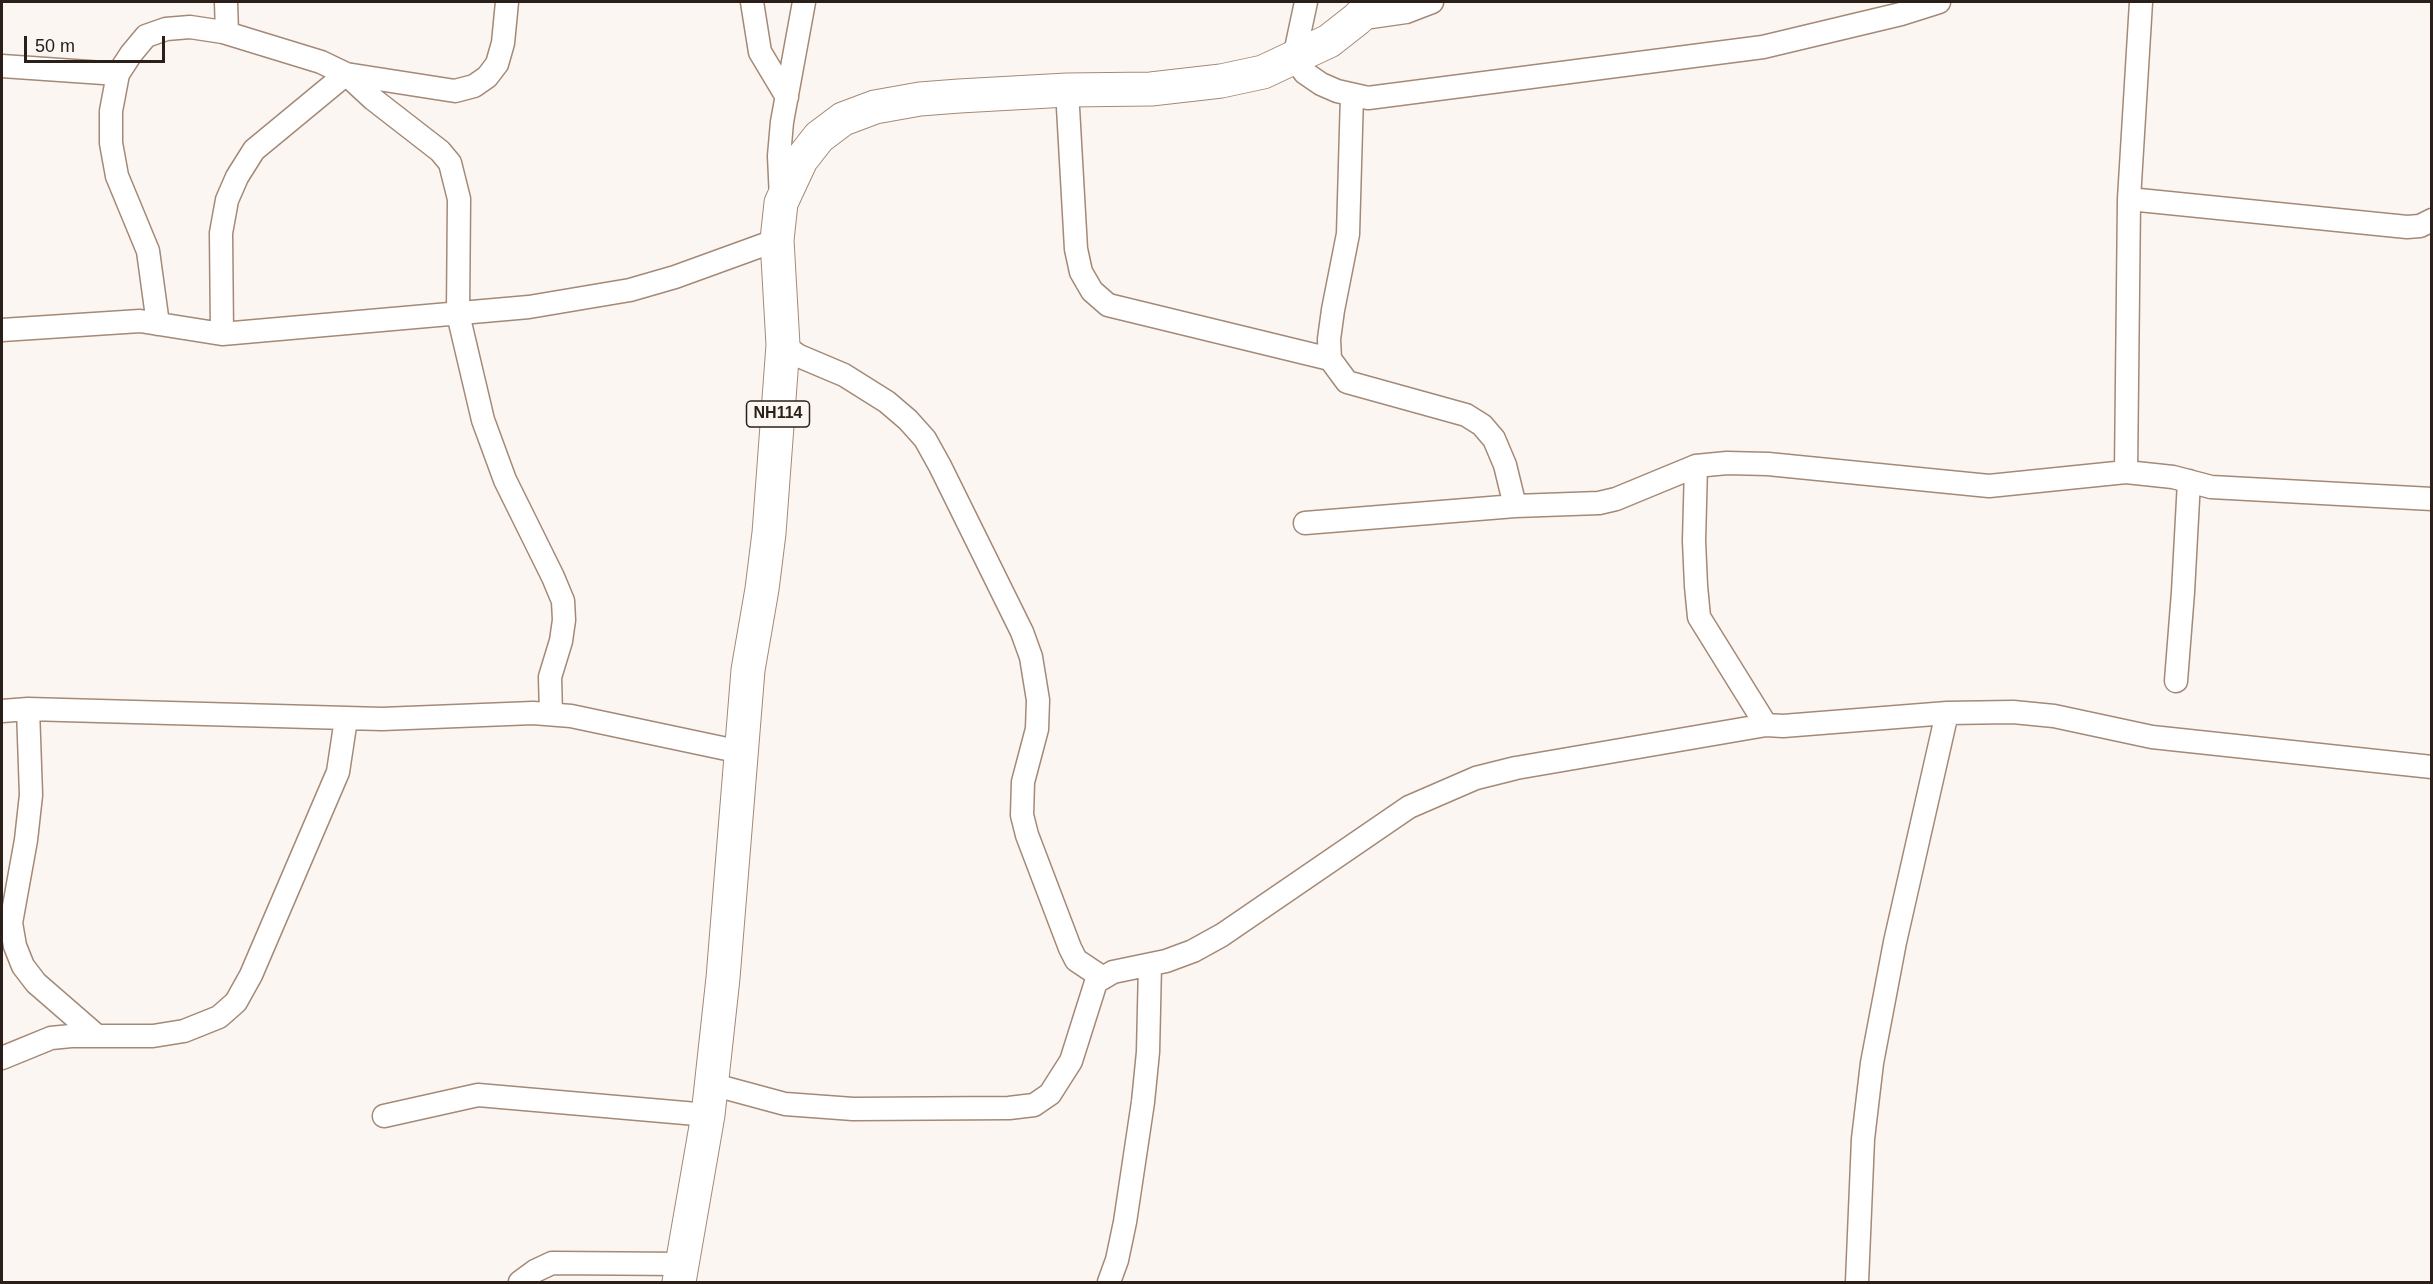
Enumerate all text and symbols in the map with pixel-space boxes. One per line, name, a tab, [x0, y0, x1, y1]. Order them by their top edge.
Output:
scale bar	[27, 24, 168, 62]
text: 50 m	[35, 36, 75, 56]
road number: NH114	[746, 401, 810, 427]

